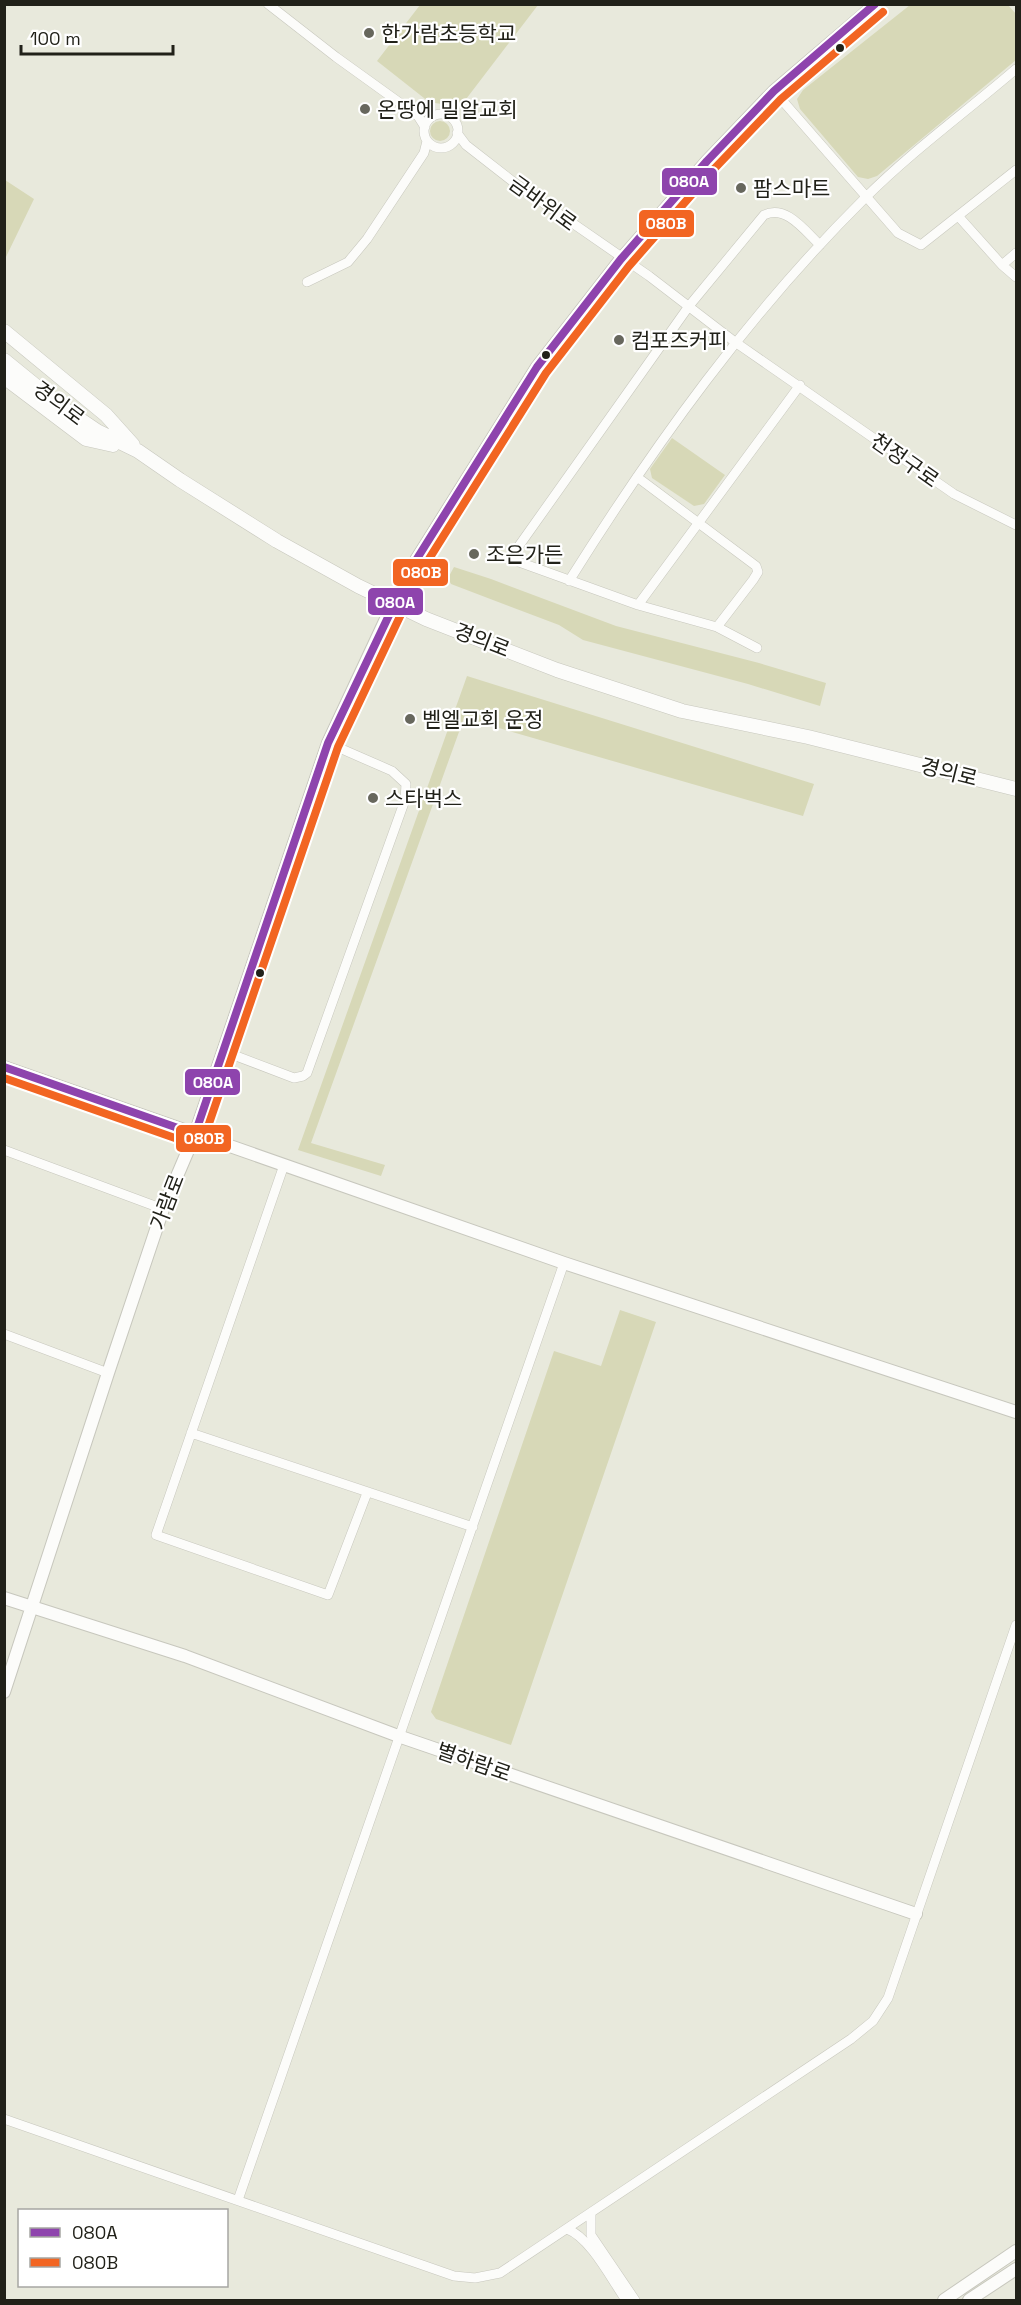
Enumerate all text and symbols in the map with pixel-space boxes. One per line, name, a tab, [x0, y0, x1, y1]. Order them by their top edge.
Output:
scale bar	[21, 18, 172, 56]
place label: 한가람초등학교	[381, 20, 516, 47]
marker: 한가람초등학교	[362, 26, 376, 40]
text: 100 m	[30, 27, 81, 50]
unlabelled marker	[834, 42, 846, 54]
place label: 온땅에 밀알교회	[377, 96, 518, 123]
marker: 온땅에 밀알교회	[358, 102, 372, 116]
line badge: 080A	[661, 167, 718, 196]
street label: 금바위로	[504, 169, 582, 237]
text: 080A	[669, 171, 709, 192]
place label: 팜스마트	[753, 175, 830, 202]
marker: 팜스마트	[734, 181, 748, 195]
line badge: 080B	[638, 209, 695, 238]
text: 080B	[646, 213, 686, 234]
place label: 컴포즈커피	[631, 327, 728, 354]
marker: 컴포즈커피	[612, 333, 626, 347]
unlabelled marker	[540, 349, 552, 361]
street label: 경의로	[28, 375, 90, 431]
street label: 천정구로	[866, 427, 944, 493]
place label: 조은가든	[486, 541, 563, 568]
marker: 조은가든	[467, 547, 481, 561]
line badge: 080B	[392, 558, 449, 587]
text: 080B	[401, 562, 441, 583]
line badge: 080A	[367, 587, 424, 616]
text: 080A	[375, 592, 415, 613]
street label: 경의로	[450, 617, 514, 663]
place label: 벧엘교회 운정	[422, 706, 543, 733]
marker: 벧엘교회 운정	[403, 712, 417, 726]
street label: 경의로	[918, 752, 980, 792]
place label: 스타벅스	[385, 785, 462, 812]
marker: 스타벅스	[366, 791, 380, 805]
unlabelled marker	[254, 967, 266, 979]
line badge: 080A	[184, 1068, 241, 1096]
text: 080A	[193, 1072, 233, 1093]
line badge: 080B	[175, 1124, 232, 1153]
text: 080B	[184, 1128, 224, 1149]
street label: 가람로	[144, 1170, 190, 1234]
street label: 별하람로	[433, 1737, 515, 1787]
legend	[18, 2209, 228, 2287]
text: 080A	[72, 2221, 118, 2244]
text: 080B	[72, 2251, 118, 2274]

